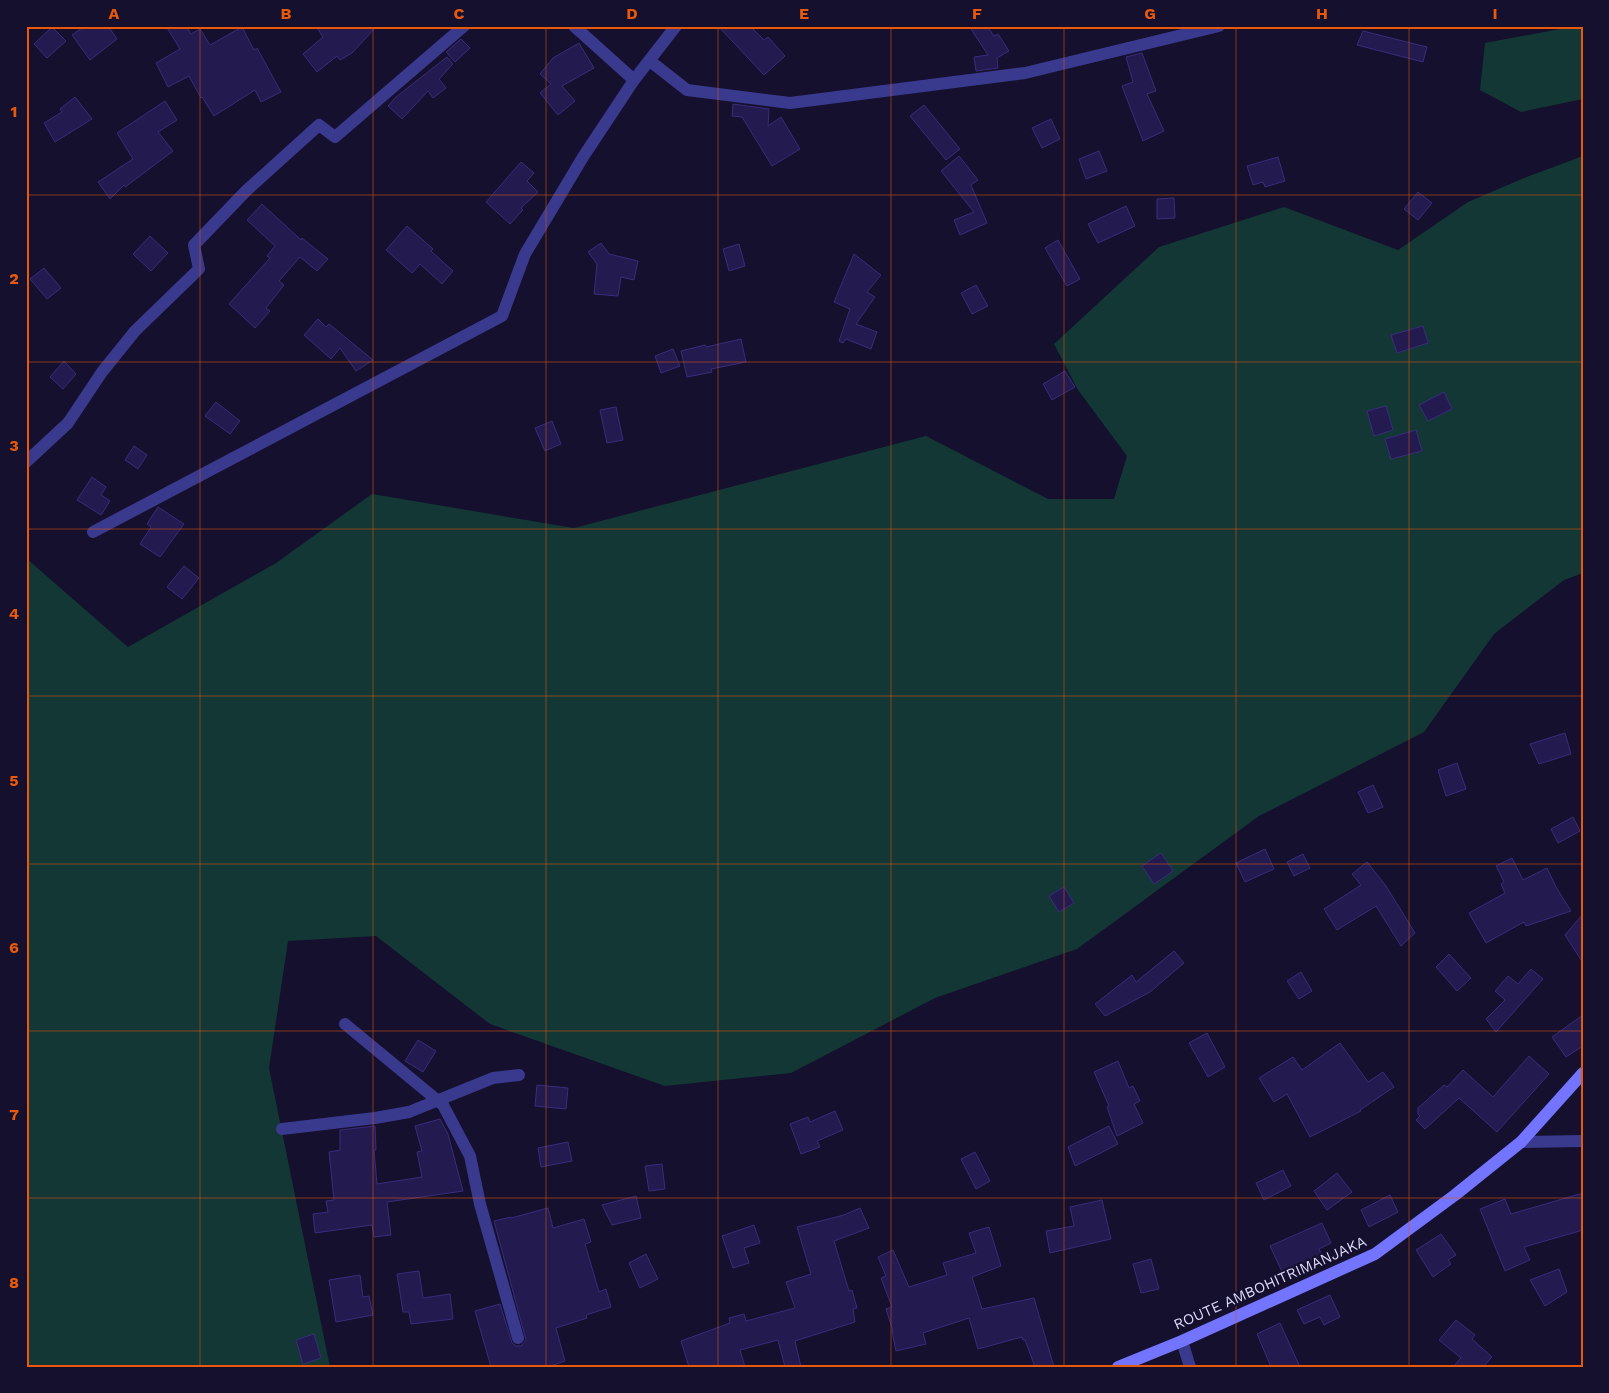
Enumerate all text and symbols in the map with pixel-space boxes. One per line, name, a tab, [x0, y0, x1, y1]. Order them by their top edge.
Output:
text: A	[109, 4, 120, 23]
text: B	[281, 4, 292, 23]
text: C	[454, 4, 465, 23]
text: D	[626, 4, 638, 23]
text: E	[799, 4, 809, 23]
text: F	[972, 4, 982, 23]
text: G	[1144, 4, 1156, 23]
text: H	[1316, 4, 1328, 23]
text: I	[1492, 4, 1498, 23]
text: 1	[11, 102, 17, 121]
text: 2	[9, 269, 19, 288]
text: 3	[9, 436, 19, 455]
text: 4	[9, 604, 19, 623]
text: 5	[9, 771, 19, 790]
text: 6	[9, 938, 19, 957]
text: 7	[9, 1105, 19, 1124]
street label: ROUTE AMBOHITRIMANJAKA	[1171, 1232, 1369, 1334]
text: 8	[9, 1273, 19, 1292]

